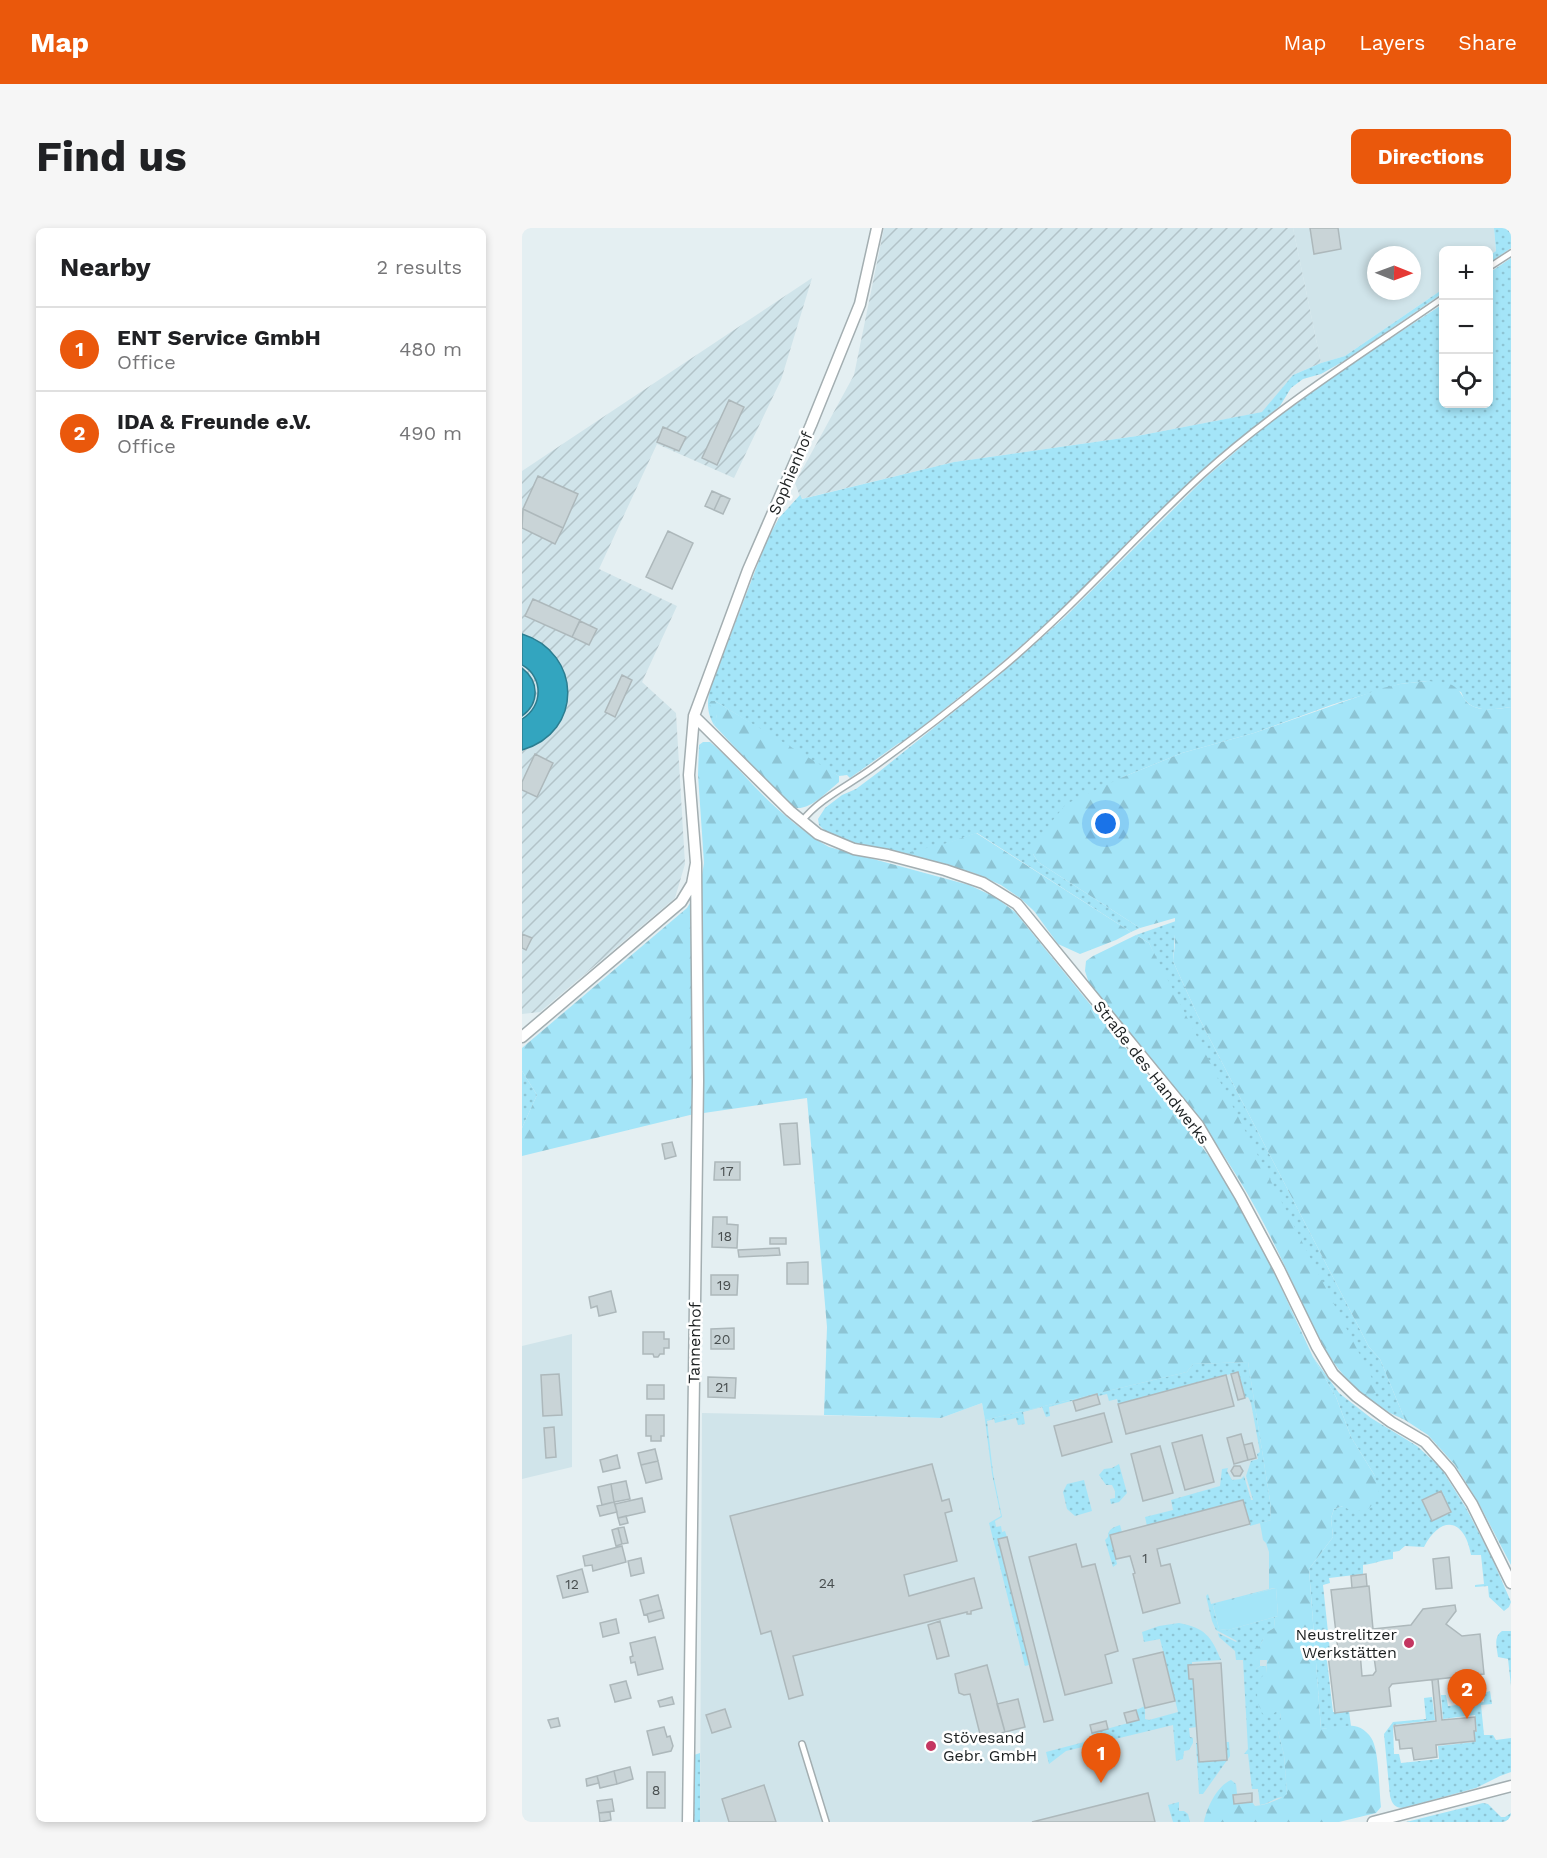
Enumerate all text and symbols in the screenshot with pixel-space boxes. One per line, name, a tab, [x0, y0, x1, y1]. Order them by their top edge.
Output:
text: Map	[30, 26, 89, 59]
text: Map	[1283, 30, 1326, 55]
text: Layers	[1359, 30, 1425, 55]
text: Share	[1458, 30, 1517, 55]
button: Directions	[1351, 129, 1511, 184]
text: Find us	[36, 132, 187, 181]
north arrow	[1367, 246, 1421, 300]
map controls	[1439, 246, 1493, 408]
button: +	[1439, 246, 1493, 300]
text: Nearby	[60, 252, 151, 282]
text: 2 results	[377, 255, 462, 279]
button: −	[1439, 300, 1493, 354]
text: ENT Service GmbH	[117, 325, 321, 350]
text: 1	[75, 337, 84, 361]
text: 480 m	[399, 337, 462, 361]
text: Office	[117, 350, 176, 374]
button: locate	[1439, 354, 1493, 408]
text: IDA & Freunde e.V.	[117, 409, 311, 434]
text: 2	[74, 421, 85, 445]
text: 490 m	[399, 421, 462, 445]
street label: Sophienhof	[764, 428, 817, 518]
text: Office	[117, 434, 176, 458]
your location	[1091, 809, 1120, 838]
street label: Straße des Handwerks	[1090, 997, 1214, 1148]
house number: 17	[720, 1163, 734, 1179]
house number: 18	[718, 1228, 732, 1244]
house number: 19	[717, 1277, 731, 1293]
street label: Tannenhof	[684, 1301, 705, 1384]
house number: 20	[714, 1331, 730, 1347]
house number: 21	[715, 1379, 729, 1395]
house number: 1	[1142, 1550, 1148, 1566]
house number: 24	[819, 1575, 835, 1591]
house number: 12	[565, 1576, 579, 1592]
place label: Neustrelitzer Werkstätten	[1296, 1625, 1397, 1662]
marker: Neustrelitzer Werkstätten	[1402, 1636, 1416, 1650]
pin: 2	[1448, 1670, 1486, 1719]
place label: Stövesand Gebr. GmbH	[943, 1728, 1037, 1765]
pin: 1	[1082, 1734, 1120, 1783]
marker: Stövesand Gebr. GmbH	[924, 1739, 938, 1753]
house number: 8	[652, 1782, 660, 1798]

